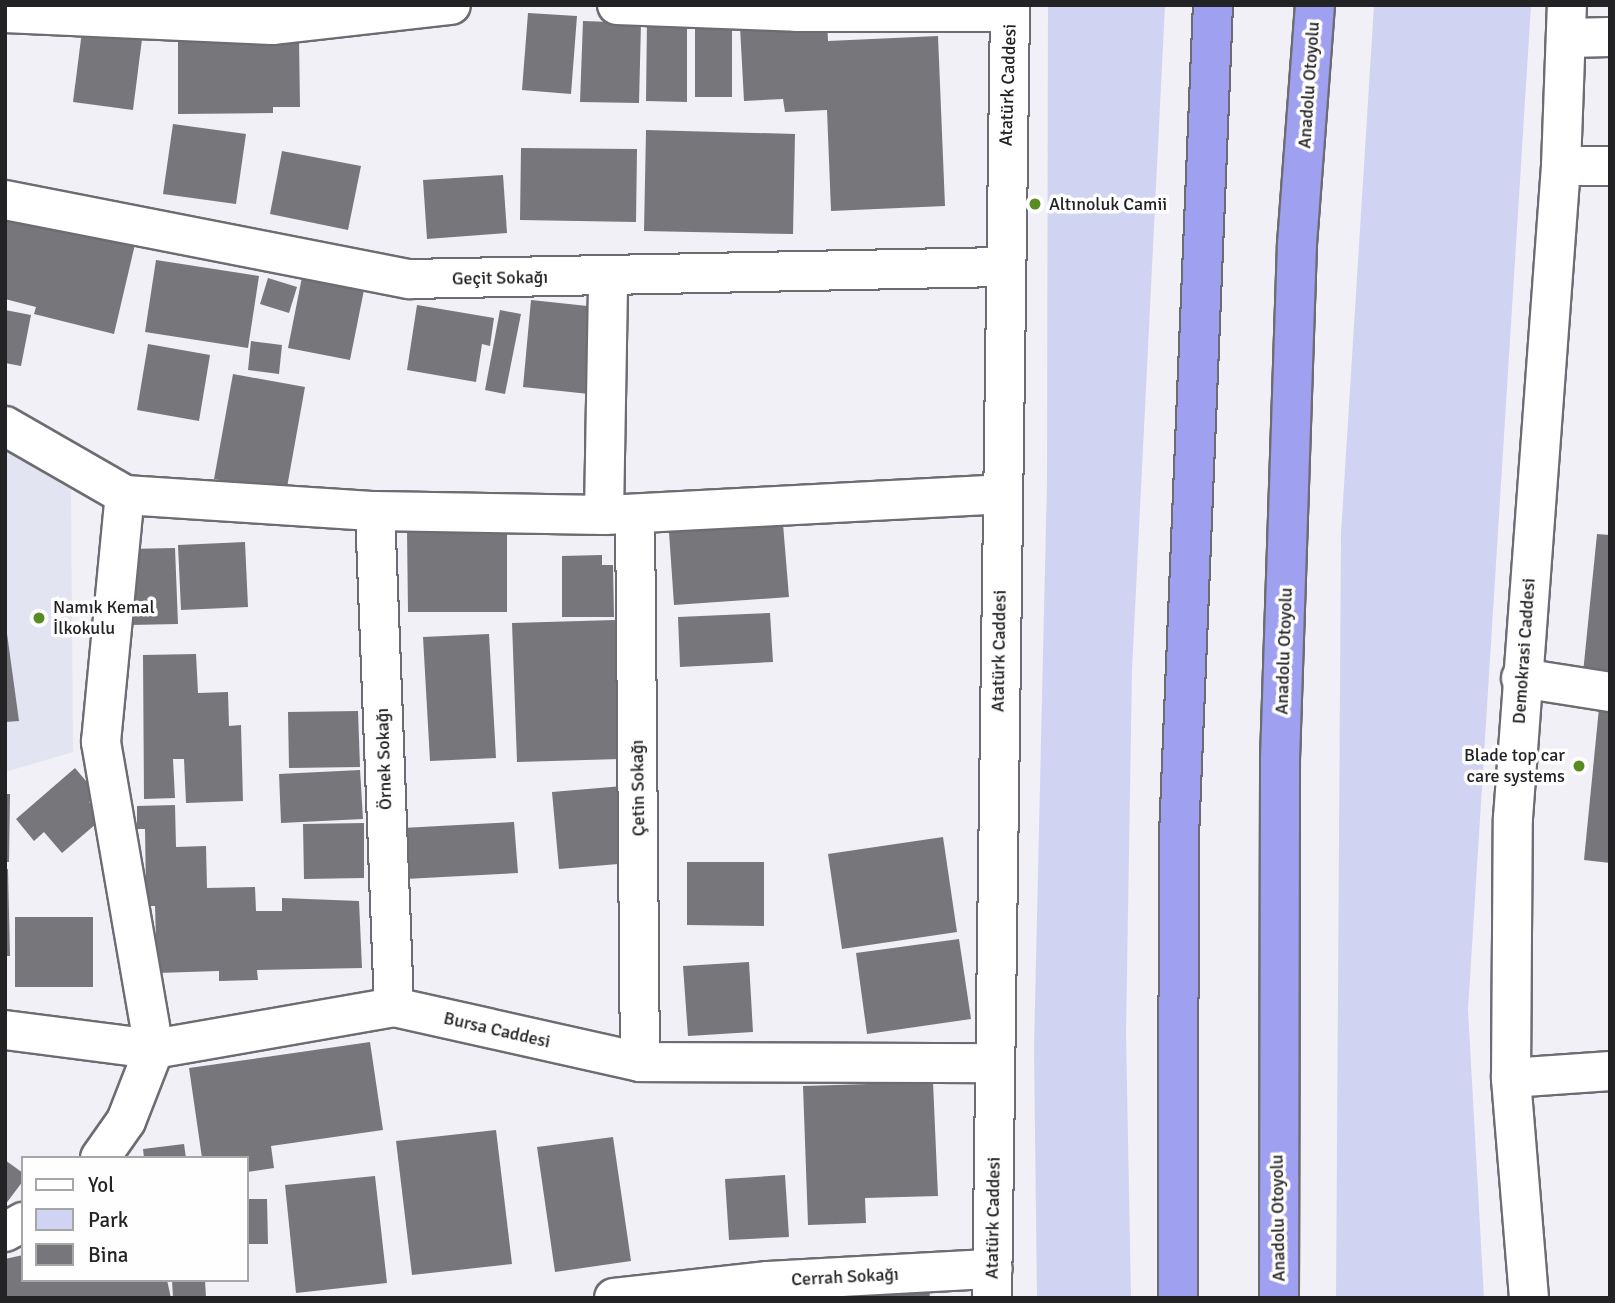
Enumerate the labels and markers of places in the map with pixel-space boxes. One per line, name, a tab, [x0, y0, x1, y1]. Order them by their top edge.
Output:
place label: Altınoluk Camii	[1049, 193, 1167, 215]
marker: Altınoluk Camii	[1027, 196, 1043, 212]
place label: Namık Kemal İlkokulu	[53, 597, 155, 640]
marker: Namık Kemal İlkokulu	[31, 610, 47, 626]
place label: Blade top car care systems	[1464, 745, 1565, 788]
marker: Blade top car care systems	[1571, 758, 1587, 774]

